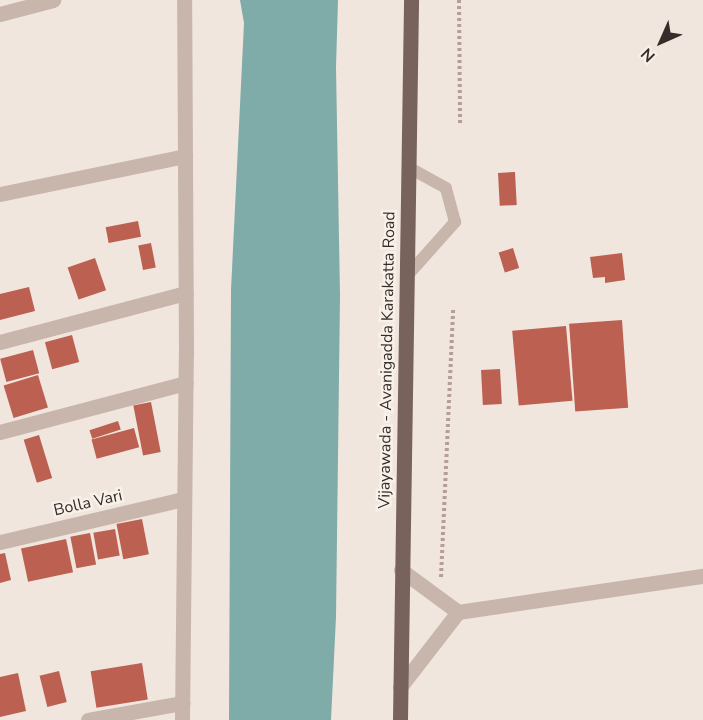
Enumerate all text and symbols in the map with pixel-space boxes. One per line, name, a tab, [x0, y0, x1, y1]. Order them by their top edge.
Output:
north arrow	[631, 12, 691, 72]
text: N	[636, 43, 660, 67]
street label: Vijayawada - Avanigadda Karakatta Road	[375, 211, 399, 509]
street label: Bolla Vari	[52, 486, 124, 520]

